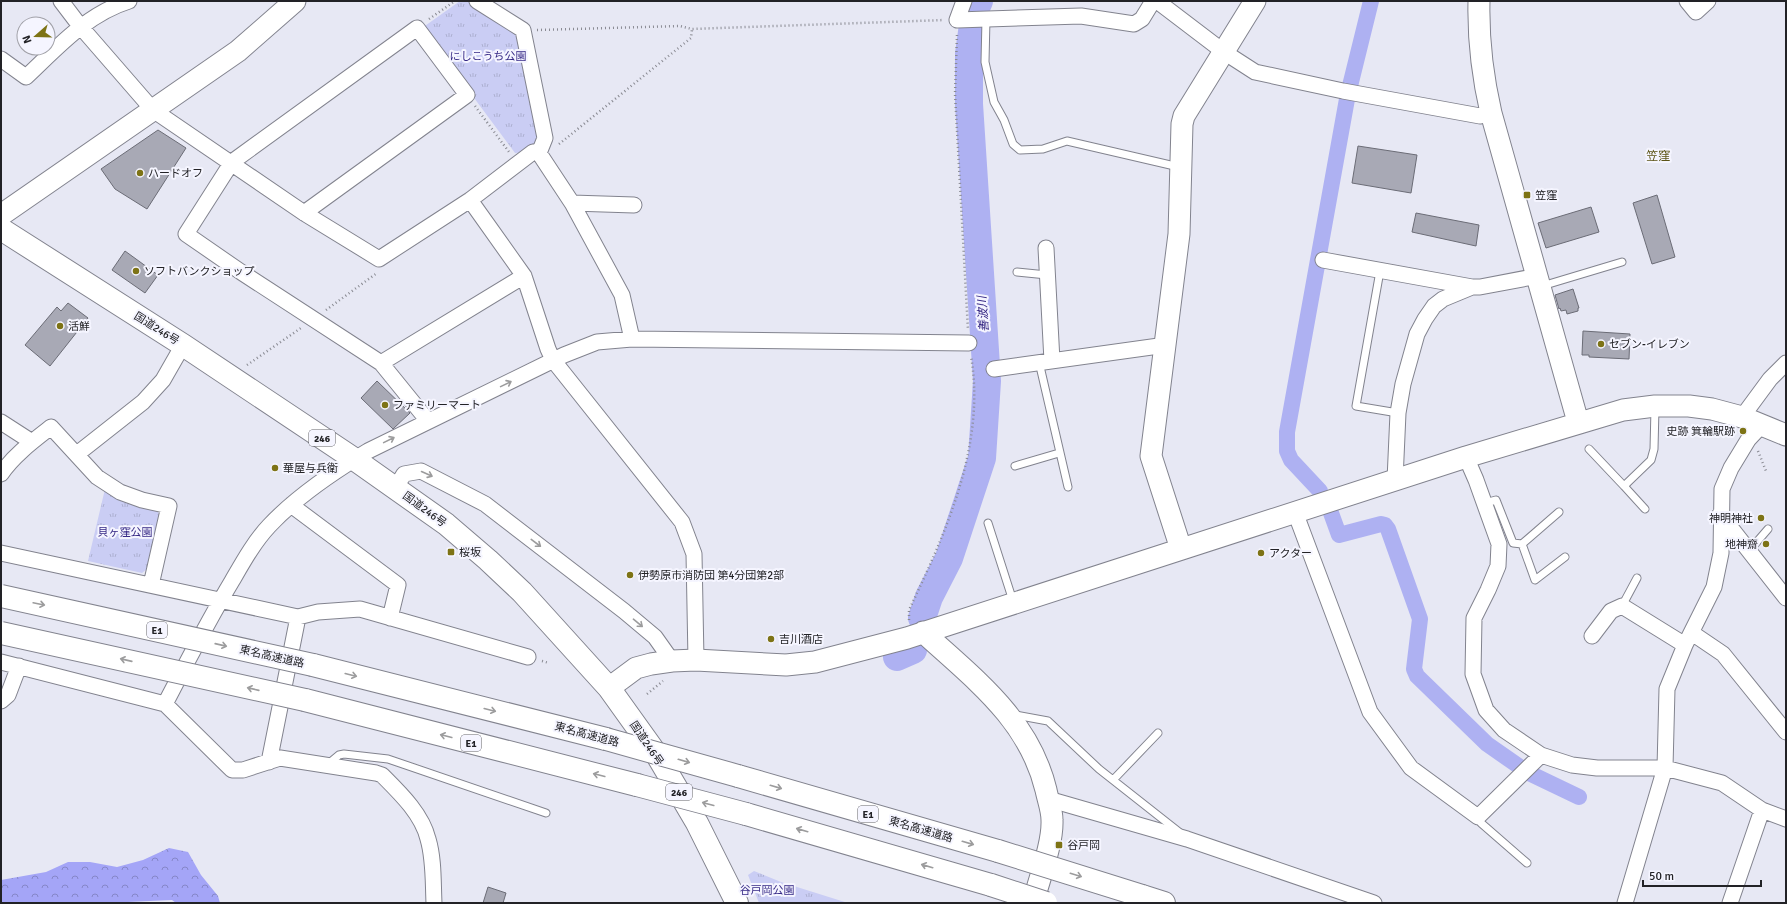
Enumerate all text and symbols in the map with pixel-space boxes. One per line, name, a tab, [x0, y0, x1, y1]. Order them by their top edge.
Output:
north arrow	[16, 16, 56, 56]
text: N	[20, 33, 34, 45]
park label: にしこうち公園	[450, 50, 527, 63]
district label: 笠窪	[1646, 149, 1670, 164]
place label: ハードオフ	[148, 167, 203, 180]
marker: ハードオフ	[135, 168, 145, 178]
place label: 笠窪	[1535, 189, 1557, 202]
marker: 笠窪	[1522, 190, 1532, 200]
place label: ソフトバンクショップ	[144, 265, 255, 278]
marker: ソフトバンクショップ	[131, 266, 141, 276]
water label: 善波川	[975, 293, 992, 332]
street label: 国道246号	[132, 309, 182, 347]
place label: 活鮮	[68, 320, 90, 333]
marker: 活鮮	[55, 321, 65, 331]
place label: セブン-イレブン	[1609, 338, 1690, 351]
marker: セブン-イレブン	[1596, 339, 1606, 349]
one-way arrow	[499, 380, 511, 387]
place label: ファミリーマート	[393, 399, 481, 412]
marker: ファミリーマート	[380, 400, 390, 410]
place label: 史跡 箕輪駅跡	[1667, 425, 1735, 438]
marker: 史跡 箕輪駅跡	[1738, 426, 1748, 436]
road number: 246	[309, 430, 335, 446]
one-way arrow	[382, 436, 394, 444]
place label: 華屋与兵衛	[283, 462, 338, 475]
marker: 華屋与兵衛	[270, 463, 280, 473]
one-way arrow	[420, 470, 432, 478]
street label: 国道246号	[400, 489, 449, 530]
place label: 神明神社	[1709, 512, 1753, 525]
marker: 神明神社	[1756, 513, 1766, 523]
park label: 貝ヶ窪公園	[98, 526, 153, 539]
place label: 地神齋	[1725, 538, 1758, 551]
one-way arrow	[530, 539, 541, 548]
marker: 地神齋	[1761, 539, 1771, 549]
place label: 桜坂	[459, 546, 481, 559]
marker: 桜坂	[446, 547, 456, 557]
place label: アクター	[1269, 547, 1312, 560]
marker: アクター	[1256, 548, 1266, 558]
place label: 伊勢原市消防団 第4分団第2部	[638, 569, 784, 582]
marker: 伊勢原市消防団 第4分団第2部	[625, 570, 635, 580]
one-way arrow	[32, 600, 45, 608]
one-way arrow	[633, 619, 643, 628]
road number: E1	[147, 622, 167, 638]
place label: 吉川酒店	[779, 633, 823, 646]
marker: 吉川酒店	[766, 634, 776, 644]
one-way arrow	[214, 641, 227, 649]
street label: 東名高速道路	[238, 643, 306, 670]
one-way arrow	[120, 656, 133, 664]
one-way arrow	[344, 671, 357, 679]
one-way arrow	[247, 684, 260, 692]
one-way arrow	[483, 707, 496, 714]
street label: 国道246号	[627, 719, 666, 768]
street label: 東名高速道路	[553, 720, 620, 749]
one-way arrow	[440, 732, 453, 740]
road number: E1	[461, 735, 481, 751]
one-way arrow	[677, 758, 690, 765]
one-way arrow	[593, 771, 606, 778]
road number: 246	[666, 784, 692, 800]
one-way arrow	[769, 784, 782, 791]
one-way arrow	[702, 800, 715, 807]
road number: E1	[858, 806, 878, 822]
street label: 東名高速道路	[887, 814, 954, 845]
one-way arrow	[796, 826, 809, 833]
place label: 谷戸岡	[1067, 839, 1100, 852]
one-way arrow	[961, 840, 974, 847]
marker: 谷戸岡	[1054, 840, 1064, 850]
one-way arrow	[921, 862, 934, 870]
scale bar	[1643, 862, 1761, 888]
text: 50 m	[1649, 869, 1674, 884]
one-way arrow	[1069, 872, 1082, 879]
park label: 谷戸岡公園	[740, 884, 795, 897]

